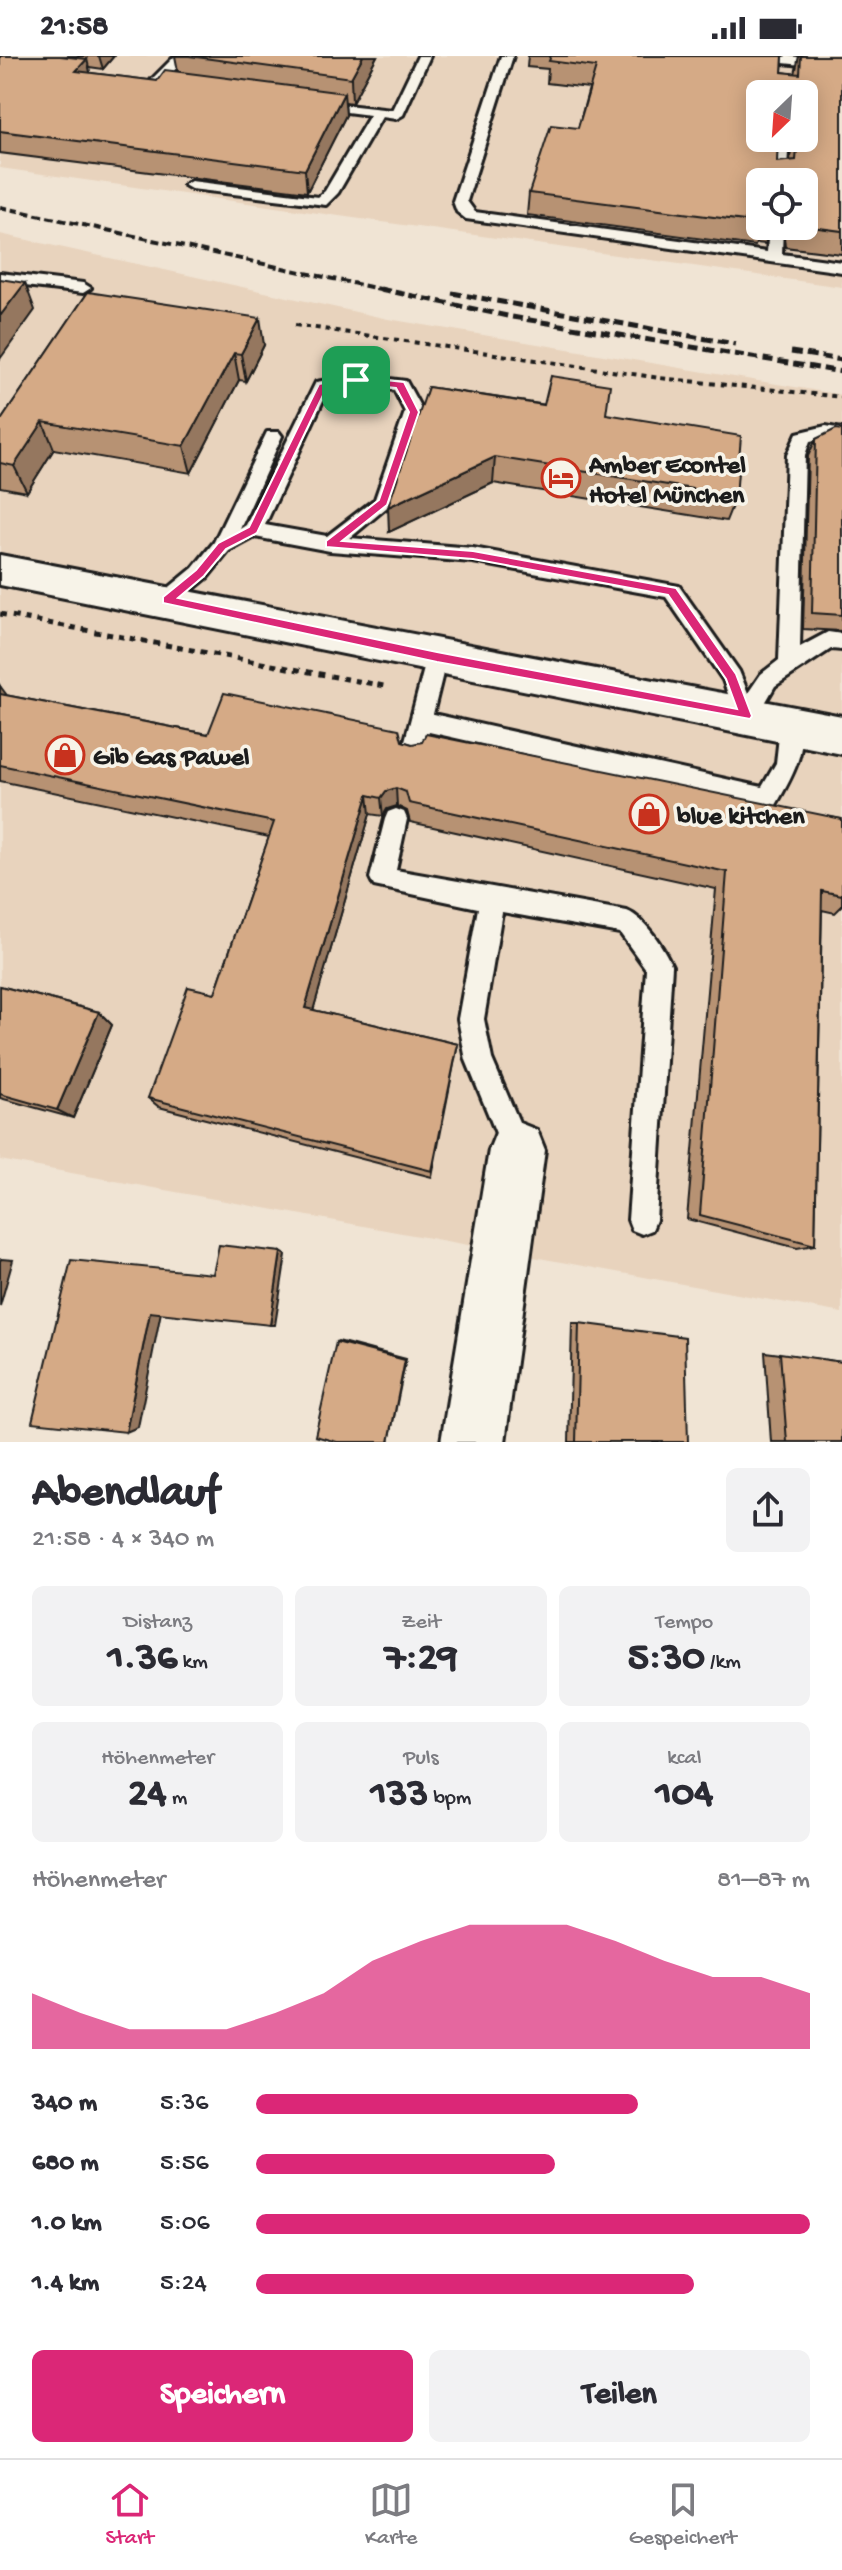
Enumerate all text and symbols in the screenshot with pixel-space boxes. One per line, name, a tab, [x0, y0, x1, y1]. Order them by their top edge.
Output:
text: 21:58	[40, 11, 108, 46]
north arrow	[746, 80, 818, 152]
map controls	[746, 80, 818, 240]
button: locate	[746, 168, 818, 240]
pin	[322, 346, 390, 414]
icon: arrive	[334, 358, 378, 402]
place label: Amber Econtel Hotel München	[588, 452, 746, 513]
hotel icon: Amber Econtel Hotel München	[540, 457, 582, 499]
shop icon: Gib Gas Pawel	[44, 734, 86, 776]
place label: Gib Gas Pawel	[93, 744, 250, 775]
shop icon: blue kitchen	[628, 793, 670, 835]
place label: blue kitchen	[676, 803, 805, 834]
button: share	[726, 1468, 810, 1552]
text: Abendlauf	[32, 1469, 219, 1521]
text: 21:58 · 4 × 340 m	[32, 1525, 214, 1556]
text: Distanz	[123, 1610, 192, 1636]
text: Zeit	[401, 1610, 441, 1636]
text: Tempo	[655, 1610, 713, 1636]
text: 1.36	[107, 1636, 177, 1683]
text: 7:29	[384, 1636, 458, 1683]
text: 5:30	[628, 1636, 705, 1683]
text: km	[177, 1650, 208, 1676]
text: /km	[705, 1650, 741, 1676]
text: Höhenmeter	[101, 1746, 214, 1772]
text: Puls	[403, 1746, 439, 1772]
text: kcal	[667, 1746, 701, 1772]
text: 24	[128, 1772, 167, 1819]
text: 133	[371, 1772, 428, 1819]
text: 104	[655, 1772, 713, 1819]
text: m	[167, 1786, 187, 1812]
text: bpm	[428, 1786, 471, 1812]
text: Höhenmeter	[32, 1866, 165, 1897]
text: 81–87 m	[717, 1866, 810, 1897]
text: 340 m	[32, 2089, 97, 2120]
text: 5:36	[160, 2089, 209, 2120]
text: 680 m	[32, 2149, 99, 2180]
text: 5:56	[160, 2149, 209, 2180]
text: 1.0 km	[32, 2209, 102, 2240]
text: 5:06	[160, 2209, 210, 2240]
text: 1.4 km	[32, 2269, 99, 2300]
text: 5:24	[160, 2269, 207, 2300]
button: Speichern	[32, 2350, 413, 2442]
button: Teilen	[429, 2350, 810, 2442]
tab: Start	[106, 2478, 154, 2552]
tab: Karte	[365, 2478, 417, 2552]
tab: Gespeichert	[629, 2478, 736, 2552]

